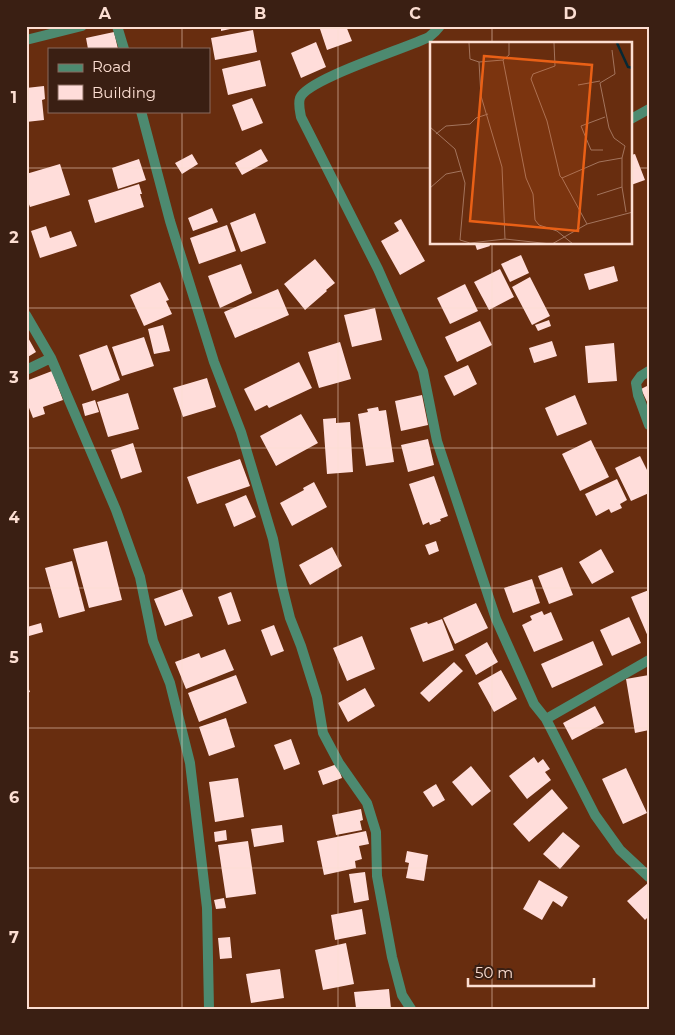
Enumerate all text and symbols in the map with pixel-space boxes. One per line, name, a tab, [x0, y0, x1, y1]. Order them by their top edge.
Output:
text: A	[98, 4, 112, 23]
text: B	[254, 4, 266, 23]
text: C	[409, 4, 421, 23]
text: D	[563, 4, 577, 23]
inset map	[430, 42, 632, 245]
legend	[48, 48, 210, 112]
text: Road	[92, 57, 131, 76]
text: Building	[92, 83, 156, 102]
text: 1	[11, 88, 17, 107]
text: 2	[9, 228, 19, 247]
text: 3	[8, 368, 19, 387]
text: 4	[8, 508, 20, 527]
text: 5	[9, 648, 19, 667]
text: 6	[9, 788, 19, 807]
text: 7	[9, 928, 19, 947]
scale bar	[468, 955, 594, 987]
text: 50 m	[475, 963, 513, 982]

